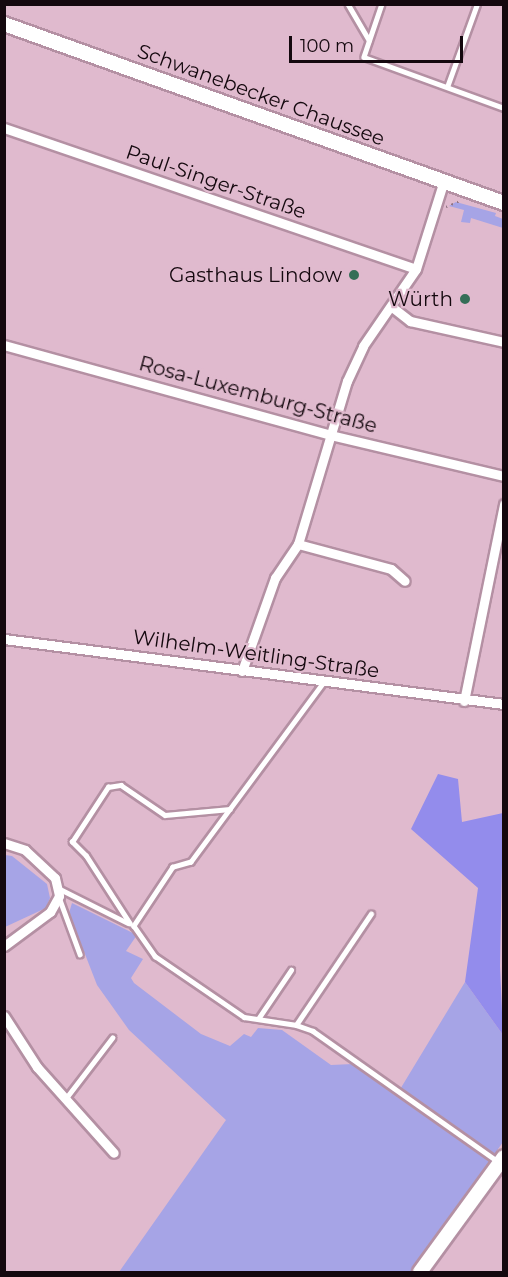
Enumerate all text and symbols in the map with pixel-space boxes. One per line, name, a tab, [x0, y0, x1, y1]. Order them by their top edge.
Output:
scale bar	[292, 24, 466, 62]
text: 100 m	[300, 35, 354, 57]
street label: Schwanebecker Chaussee	[134, 39, 388, 151]
street label: Paul-Singer-Straße	[123, 140, 309, 224]
place label: Gasthaus Lindow	[169, 263, 342, 287]
marker: Gasthaus Lindow	[347, 268, 361, 282]
place label: Würth	[388, 287, 453, 311]
marker: Würth	[458, 292, 472, 306]
street label: Rosa-Luxemburg-Straße	[136, 352, 380, 438]
street label: Wilhelm-Weitling-Straße	[131, 625, 381, 683]

